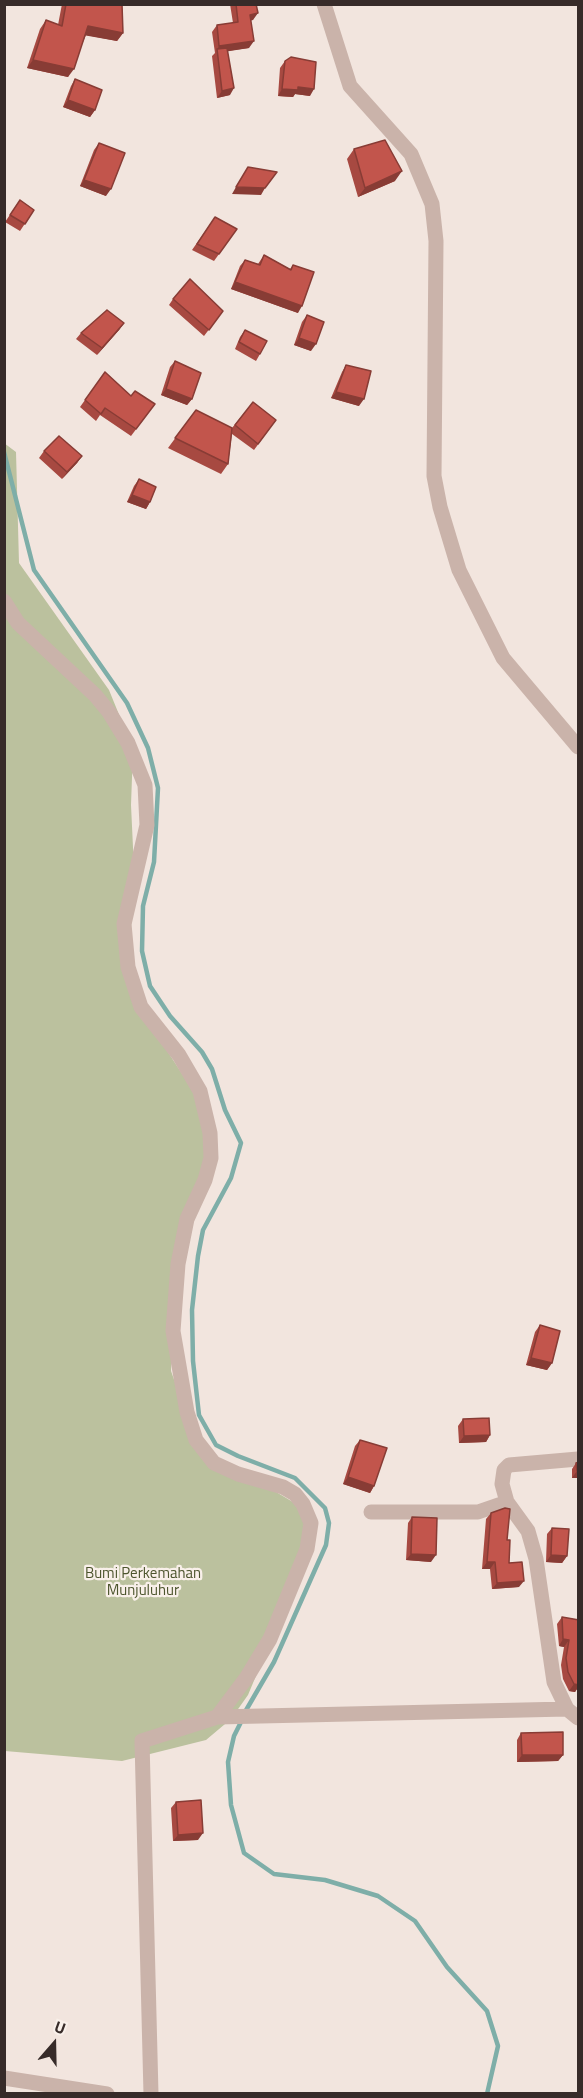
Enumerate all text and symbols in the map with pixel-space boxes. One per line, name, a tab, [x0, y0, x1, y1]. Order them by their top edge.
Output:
park label: Bumi Perkemahan Munjuluhur	[85, 1565, 201, 1600]
north arrow	[24, 2014, 84, 2074]
text: U	[51, 2014, 69, 2040]

